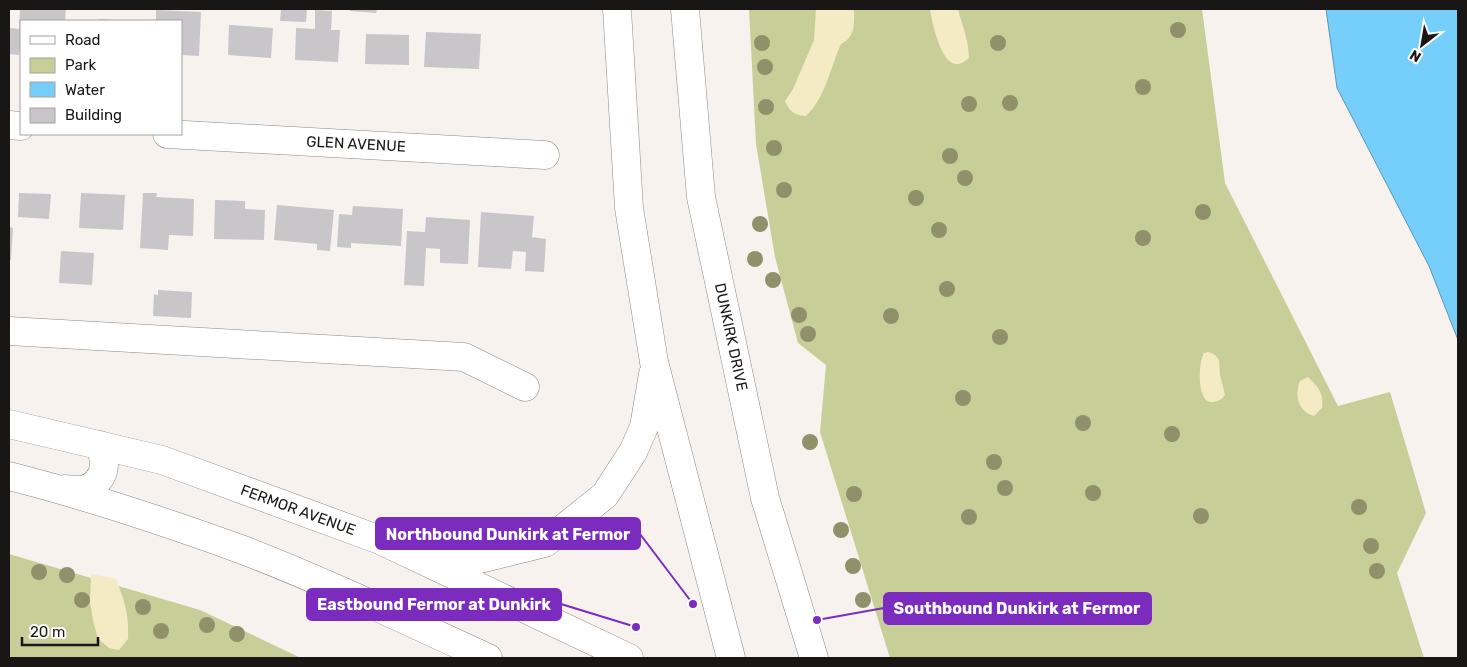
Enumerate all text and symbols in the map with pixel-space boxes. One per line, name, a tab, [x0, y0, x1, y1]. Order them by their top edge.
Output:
legend	[20, 20, 182, 135]
north arrow	[1397, 20, 1447, 70]
text: Road	[65, 31, 101, 49]
text: N	[1407, 46, 1424, 66]
text: Park	[65, 56, 96, 74]
text: Water	[65, 81, 105, 99]
text: Building	[65, 106, 122, 124]
street label: GLEN AVENUE	[306, 132, 406, 156]
street label: DUNKIRK DRIVE	[711, 281, 751, 393]
street label: FERMOR AVENUE	[238, 481, 358, 539]
callout: Northbound Dunkirk at Fermor	[376, 518, 640, 549]
text: Northbound Dunkirk at Fermor	[386, 525, 631, 544]
callout: Eastbound Fermor at Dunkirk	[307, 589, 561, 620]
callout: Southbound Dunkirk at Fermor	[884, 593, 1151, 624]
text: Eastbound Fermor at Dunkirk	[317, 595, 552, 614]
text: Southbound Dunkirk at Fermor	[894, 599, 1141, 618]
scale bar	[22, 614, 99, 646]
text: 20 m	[30, 623, 65, 641]

